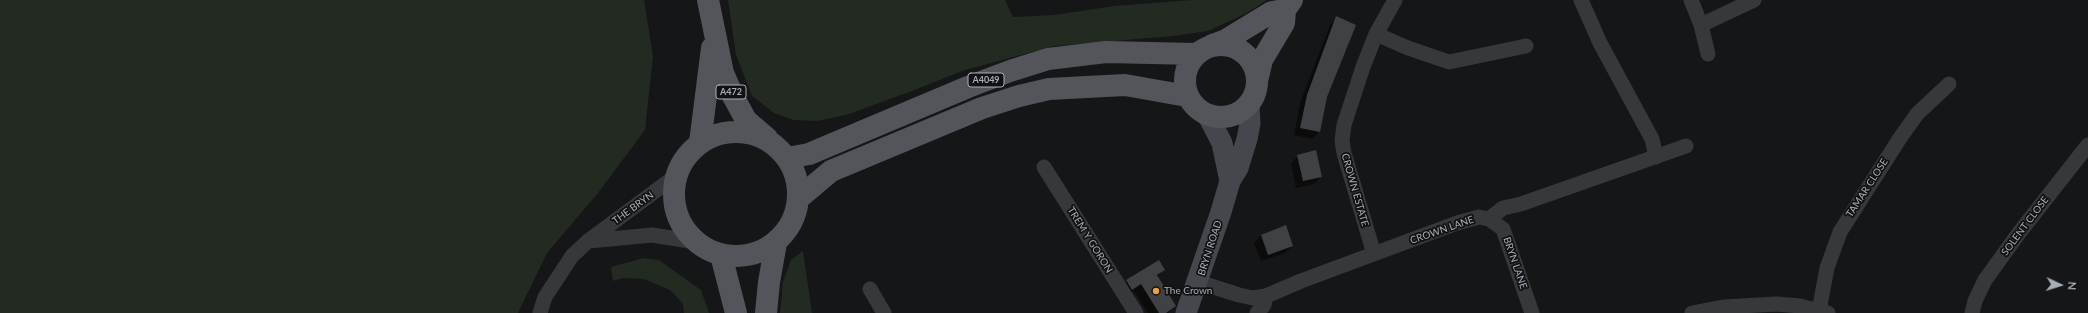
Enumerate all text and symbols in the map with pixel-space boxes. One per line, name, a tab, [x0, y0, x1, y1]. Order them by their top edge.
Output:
road number: A4049	[968, 73, 1004, 87]
road number: A472	[716, 85, 746, 99]
street label: CROWN ESTATE	[1339, 152, 1371, 228]
street label: TAMAR CLOSE	[1844, 156, 1890, 220]
street label: THE BRYN	[610, 189, 656, 227]
street label: SOLENT CLOSE	[1999, 194, 2051, 258]
street label: TREM Y GORON	[1065, 205, 1115, 275]
street label: CROWN LANE	[1409, 213, 1475, 247]
street label: BRYN ROAD	[1195, 219, 1225, 277]
street label: BRYN LANE	[1501, 235, 1529, 291]
north arrow	[2040, 265, 2080, 305]
text: N	[2066, 281, 2079, 291]
place label: The Crown	[1164, 285, 1212, 297]
marker: The Crown	[1151, 286, 1161, 296]

